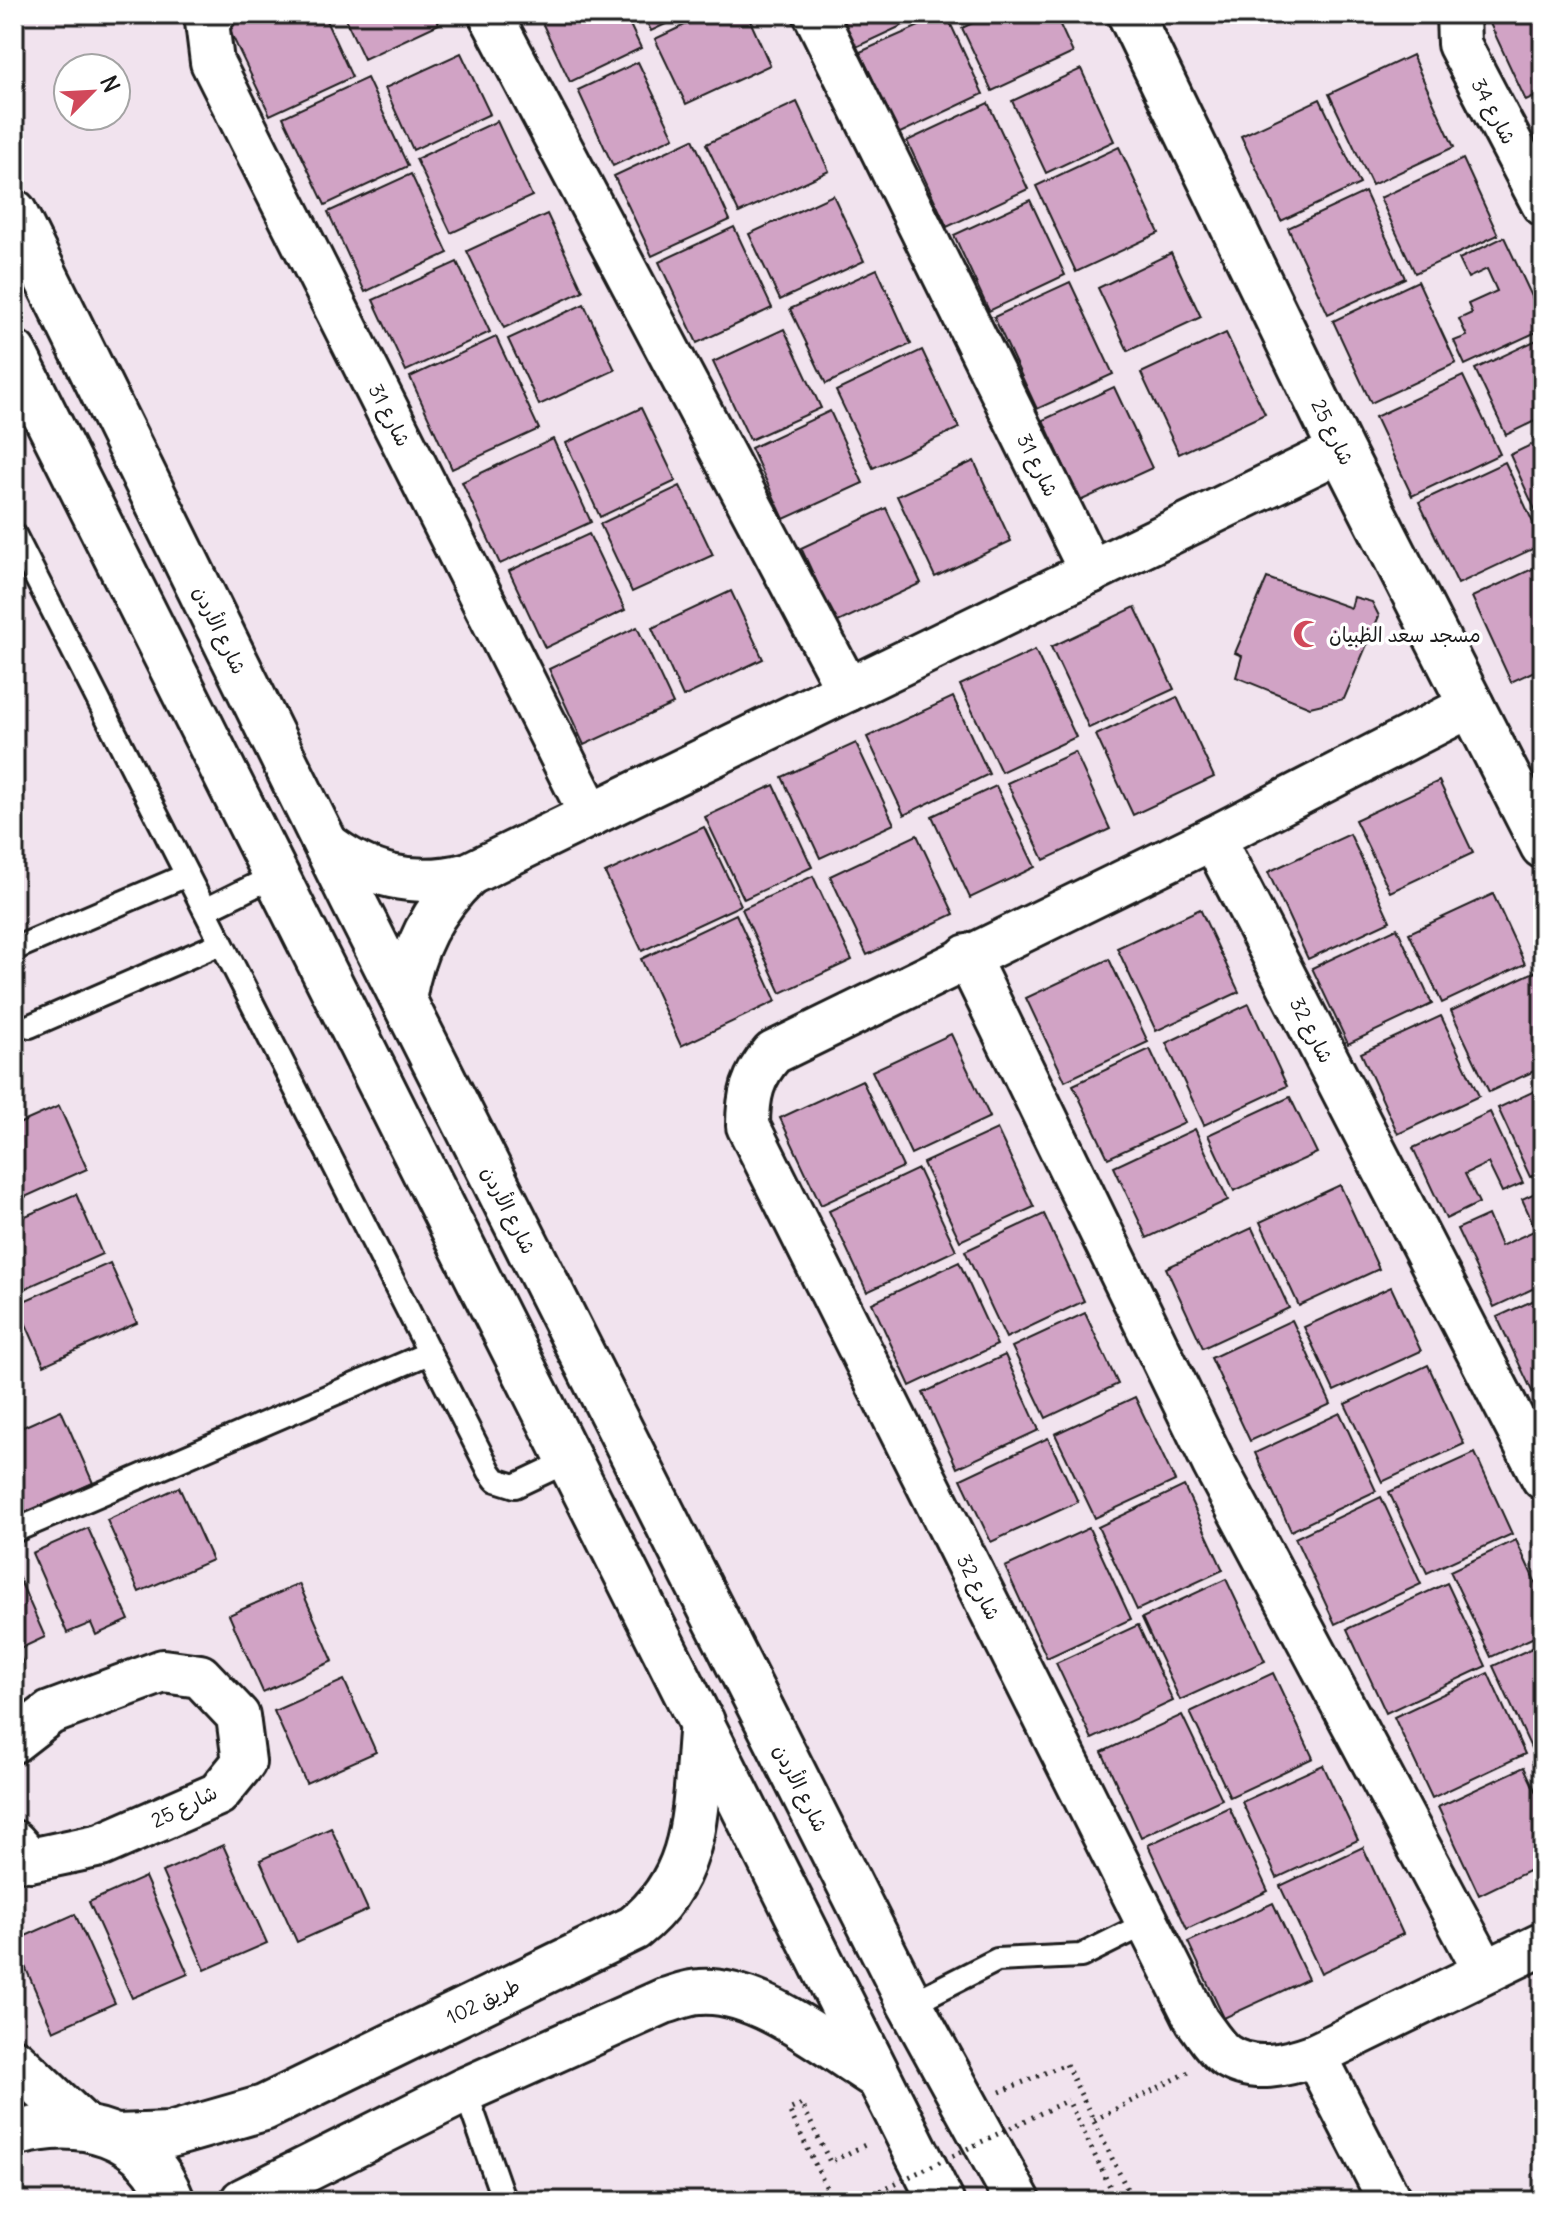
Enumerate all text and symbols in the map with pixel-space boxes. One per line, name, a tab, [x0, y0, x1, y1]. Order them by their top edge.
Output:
north arrow	[52, 52, 132, 132]
text: N	[94, 71, 126, 97]
street label: شارع 34	[1465, 74, 1522, 149]
street label: شارع 31	[362, 379, 416, 451]
street label: شارع 25	[1305, 395, 1360, 470]
street label: شارع 31	[1010, 429, 1064, 502]
street label: شارع الأردن	[186, 582, 252, 679]
mosque icon: مسجد سعد الظبيان	[1292, 619, 1322, 649]
place label: مسجد سعد الظبيان	[1329, 622, 1481, 647]
street label: شارع 32	[1283, 993, 1339, 1068]
street label: شارع الأردن	[475, 1162, 542, 1259]
street label: شارع 32	[950, 1550, 1006, 1625]
street label: شارع الأردن	[767, 1740, 834, 1837]
street label: شارع 25	[147, 1779, 222, 1834]
street label: طريق 102	[442, 1972, 524, 2030]

